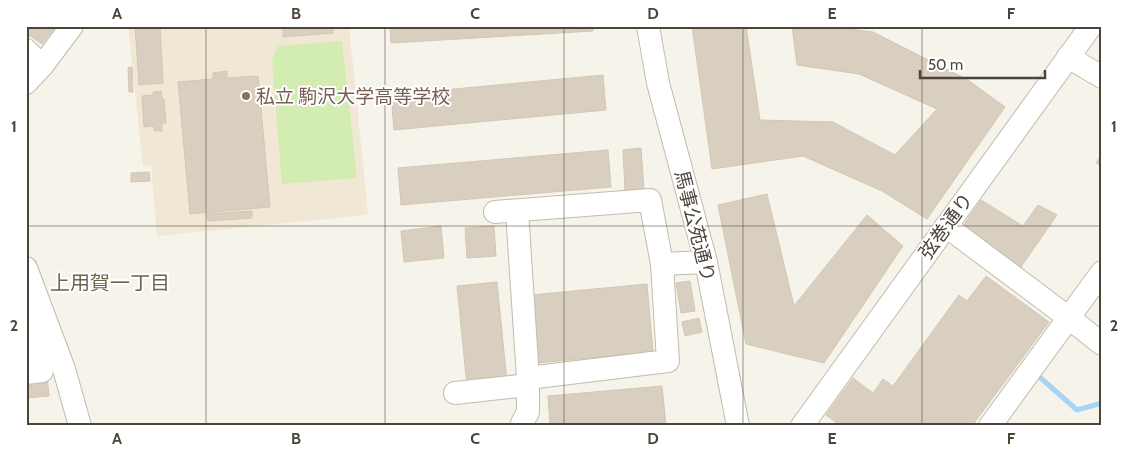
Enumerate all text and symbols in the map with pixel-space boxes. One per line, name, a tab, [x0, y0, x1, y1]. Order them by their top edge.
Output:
text: A	[112, 4, 122, 23]
text: B	[291, 4, 301, 23]
text: C	[470, 4, 480, 23]
text: D	[647, 4, 659, 23]
text: E	[827, 4, 837, 23]
text: F	[1007, 4, 1016, 23]
scale bar	[920, 48, 1046, 80]
text: 50 m	[928, 56, 963, 74]
place label: 私立 駒沢大学高等学校	[256, 85, 450, 108]
marker: 私立 駒沢大学高等学校	[240, 90, 252, 102]
text: 1	[11, 117, 17, 136]
text: 1	[1111, 117, 1117, 136]
street label: 馬事公苑通り	[670, 168, 720, 284]
street label: 弦巻通り	[914, 188, 978, 264]
district label: 上用賀一丁目	[50, 271, 170, 295]
text: 2	[10, 316, 18, 335]
text: 2	[1110, 316, 1118, 335]
text: A	[112, 429, 122, 448]
text: B	[291, 429, 301, 448]
text: C	[470, 429, 480, 448]
text: D	[647, 429, 659, 448]
text: E	[827, 429, 837, 448]
text: F	[1007, 429, 1016, 448]

